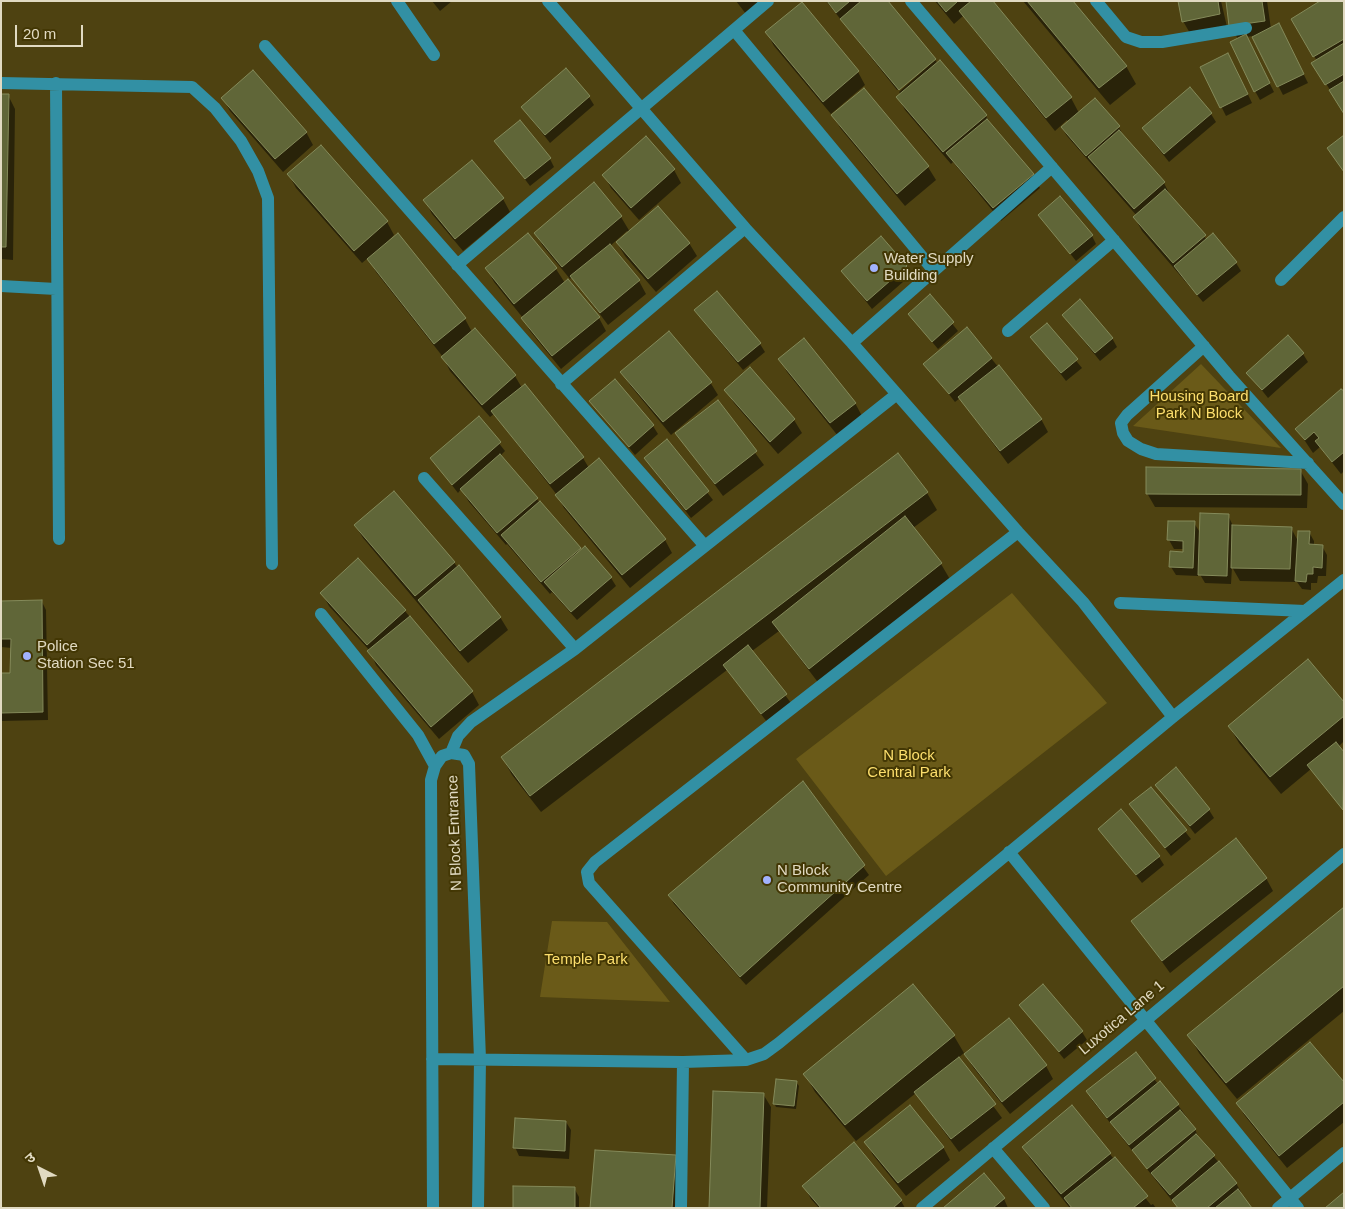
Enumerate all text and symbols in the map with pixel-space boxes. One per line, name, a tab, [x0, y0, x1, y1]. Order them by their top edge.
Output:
scale bar	[18, 15, 85, 47]
text: 20 m	[23, 25, 56, 42]
place label: Water Supply Building	[884, 250, 973, 285]
marker: Water Supply Building	[868, 262, 880, 274]
park label: Housing Board Park N Block	[1149, 388, 1249, 423]
place label: Police Station Sec 51	[37, 638, 135, 673]
marker: Police Station Sec 51	[21, 650, 33, 662]
park label: N Block Central Park	[867, 747, 951, 782]
street label: N Block Entrance	[444, 775, 466, 891]
place label: N Block Community Centre	[777, 862, 902, 897]
marker: N Block Community Centre	[761, 874, 773, 886]
park label: Temple Park	[544, 951, 628, 969]
street label: Luxotica Lane 1	[1076, 977, 1168, 1059]
north arrow	[15, 1144, 65, 1194]
text: उ	[22, 1149, 38, 1166]

